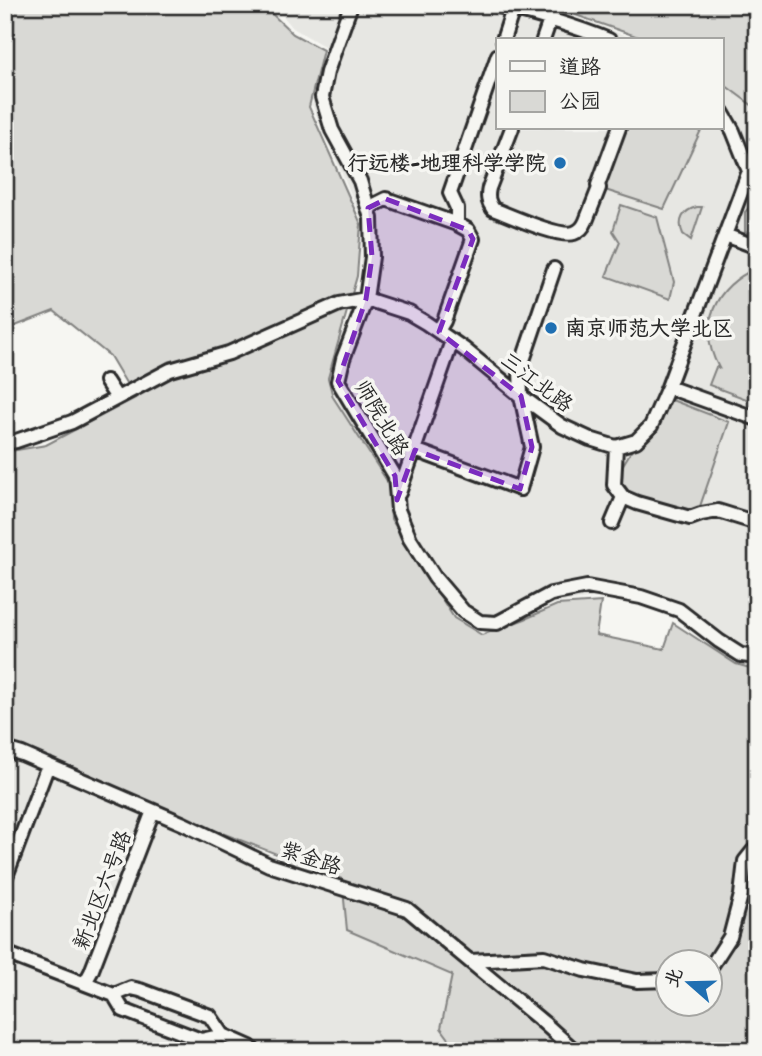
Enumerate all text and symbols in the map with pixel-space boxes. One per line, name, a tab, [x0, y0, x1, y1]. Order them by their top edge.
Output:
legend	[496, 38, 724, 130]
text: 道路	[559, 48, 601, 86]
text: 公园	[559, 82, 601, 120]
place label: 行远楼-地理科学学院	[347, 144, 546, 182]
marker: 行远楼-地理科学学院	[552, 155, 568, 171]
place label: 南京师范大学北区	[565, 309, 733, 347]
marker: 南京师范大学北区	[543, 320, 559, 336]
street label: 三江北路	[492, 342, 582, 422]
street label: 师院北路	[344, 372, 420, 464]
street label: 新北区六号路	[62, 824, 142, 956]
street label: 紫金路	[275, 830, 347, 886]
north arrow	[654, 948, 724, 1018]
text: 北	[655, 963, 692, 992]

